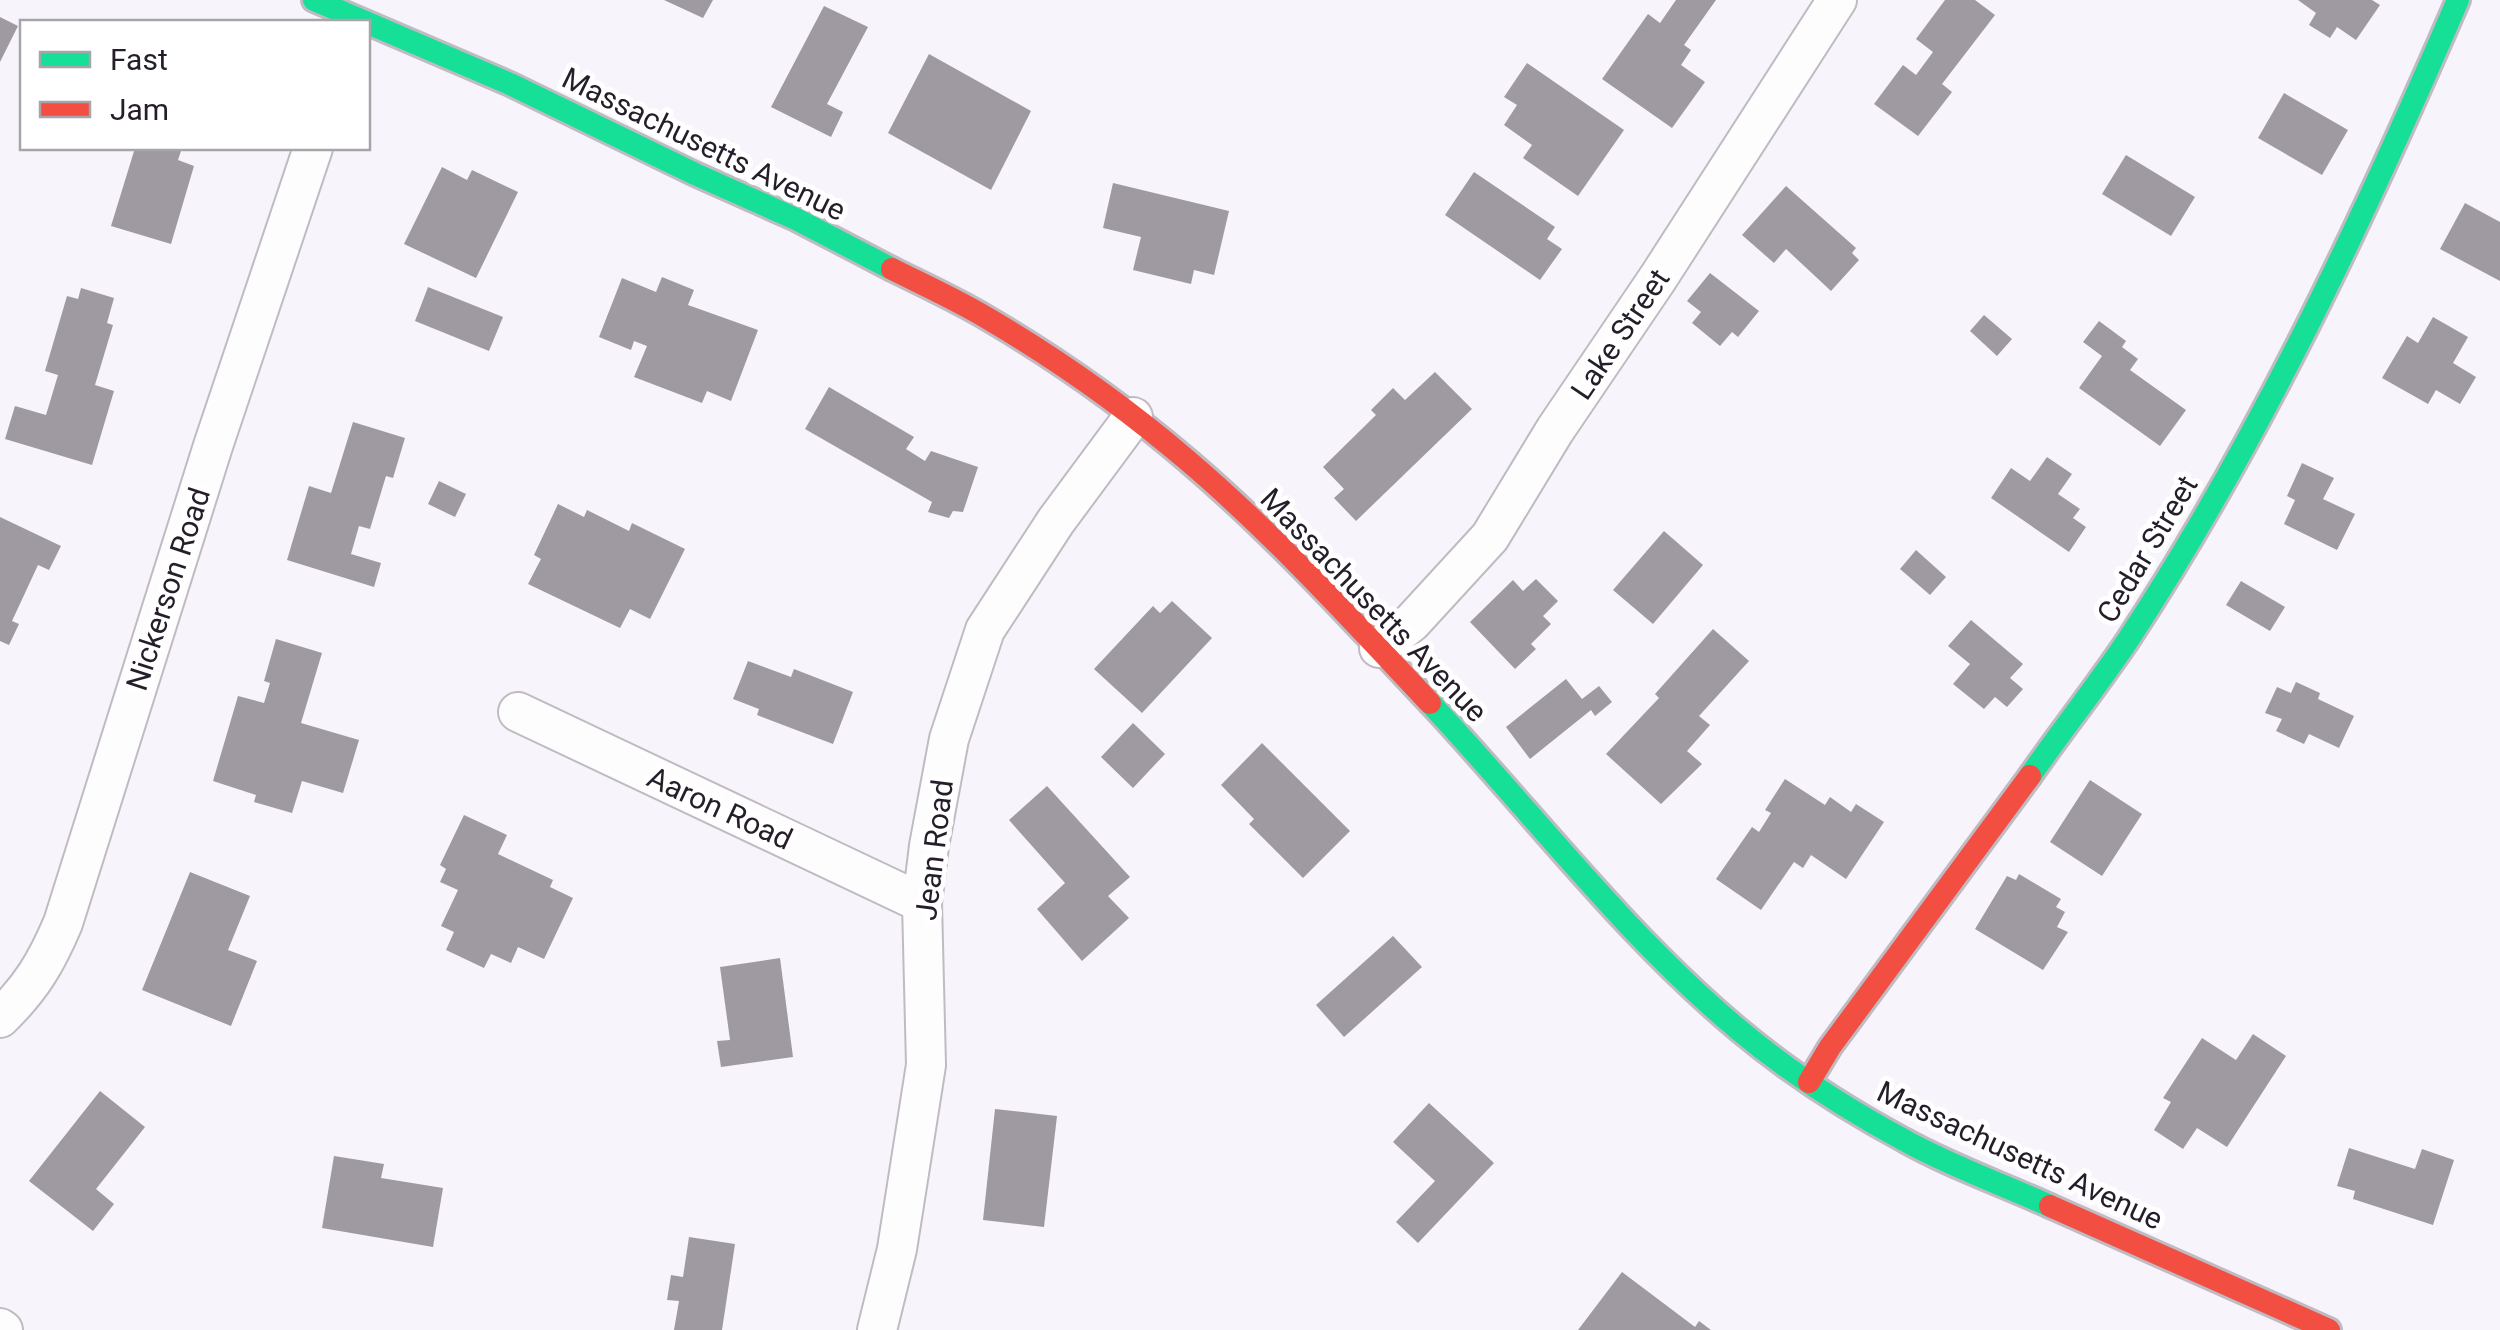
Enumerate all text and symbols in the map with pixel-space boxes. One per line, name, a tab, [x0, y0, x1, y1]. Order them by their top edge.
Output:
legend	[20, 20, 370, 150]
text: Fast	[110, 42, 168, 77]
street label: Massachusetts Avenue	[557, 60, 851, 228]
text: Jam	[110, 92, 169, 127]
street label: Lake Street	[1564, 262, 1676, 406]
street label: Cedar Street	[2089, 469, 2205, 629]
street label: Massachusetts Avenue	[1254, 481, 1494, 729]
street label: Nickerson Road	[119, 483, 217, 695]
street label: Aaron Road	[642, 759, 798, 857]
street label: Jean Road	[908, 778, 960, 922]
street label: Massachusetts Avenue	[1872, 1074, 2168, 1236]

